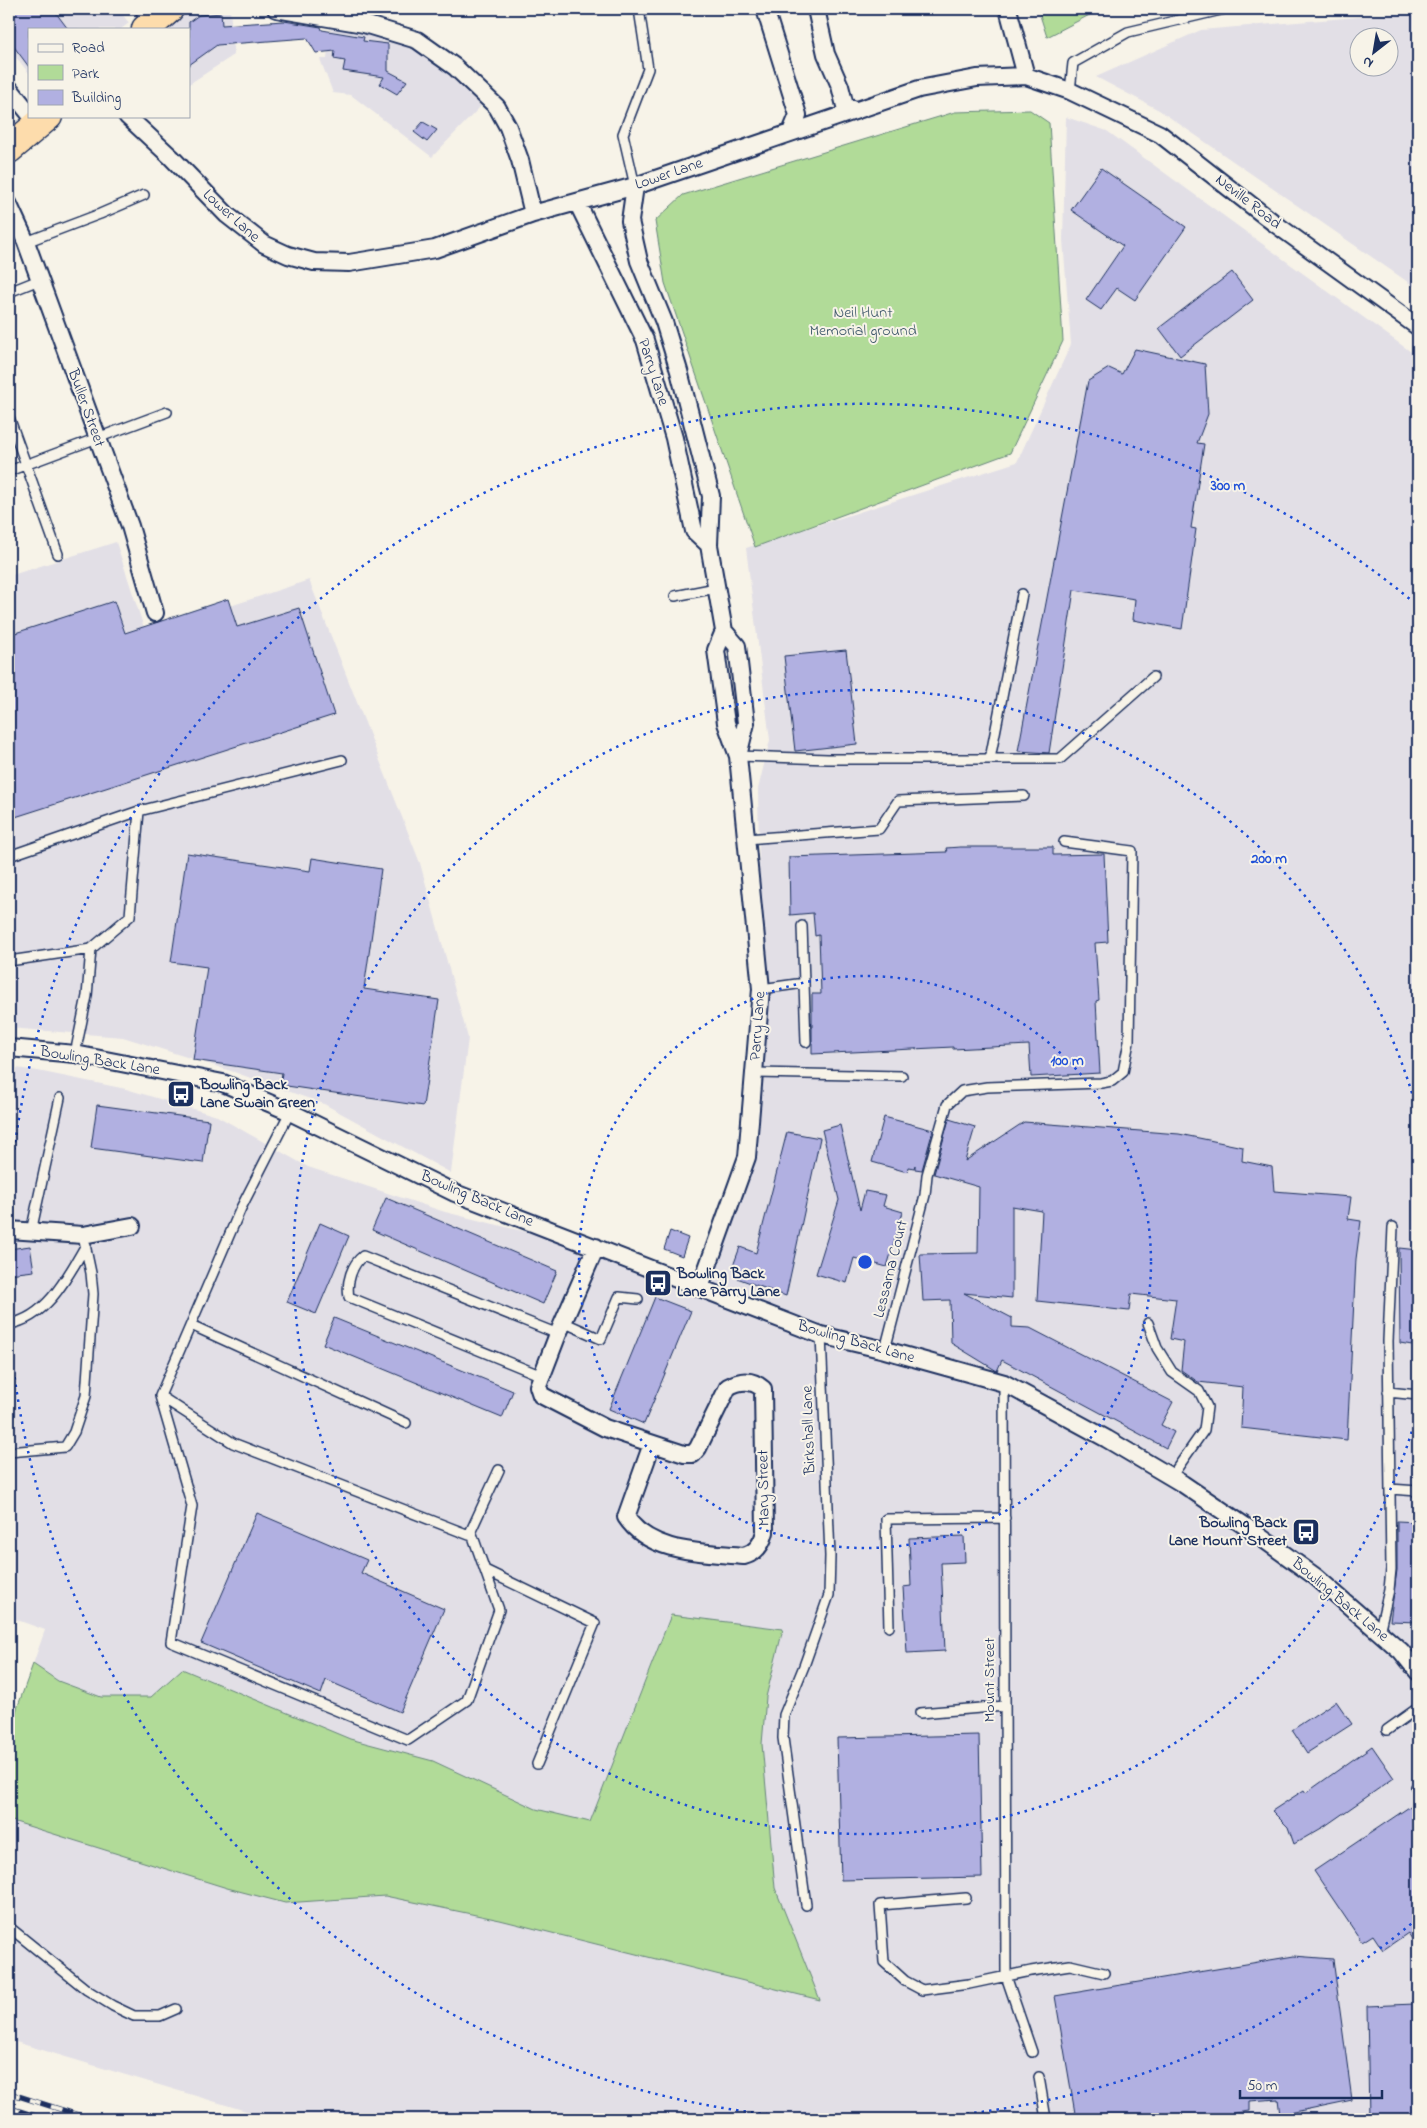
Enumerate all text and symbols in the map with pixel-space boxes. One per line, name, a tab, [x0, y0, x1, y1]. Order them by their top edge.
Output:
legend	[28, 28, 190, 118]
north arrow	[1350, 28, 1400, 78]
text: Road	[72, 37, 105, 59]
text: N	[1359, 50, 1378, 73]
text: Park	[72, 63, 100, 85]
text: Building	[71, 87, 121, 110]
street label: Lower Lane	[632, 151, 707, 197]
street label: Neville Road	[1210, 168, 1286, 236]
street label: Lower Lane	[197, 184, 266, 249]
park label: Neil Hunt Memorial ground	[809, 301, 917, 343]
street label: Parry Lane	[631, 335, 675, 409]
street label: Buller Street	[60, 365, 111, 451]
text: 300 m	[1210, 475, 1246, 497]
text: 200 m	[1250, 848, 1287, 870]
street label: Parry Lane	[744, 990, 772, 1061]
street label: Bowling Back Lane	[37, 1040, 162, 1082]
text: 100 m	[1050, 1050, 1084, 1072]
place label: Bowling Back Lane Swain Green	[199, 1073, 315, 1115]
bus stop icon: Bowling Back Lane Swain Green	[166, 1079, 196, 1109]
street label: Bowling Back Lane	[416, 1164, 538, 1234]
street label: Lessarna Court	[867, 1217, 915, 1320]
centre of rings	[856, 1253, 874, 1271]
place label: Bowling Back Lane Parry Lane	[676, 1262, 781, 1305]
bus stop icon: Bowling Back Lane Parry Lane	[643, 1268, 673, 1298]
street label: Bowling Back Lane	[794, 1314, 918, 1370]
street label: Birkshall Lane	[795, 1384, 823, 1476]
street label: Mary Street	[751, 1449, 777, 1526]
place label: Bowling Back Lane Mount Street	[1169, 1511, 1288, 1553]
bus stop icon: Bowling Back Lane Mount Street	[1291, 1517, 1321, 1547]
street label: Bowling Back Lane	[1285, 1551, 1395, 1649]
street label: Mount Street	[978, 1637, 1002, 1722]
scale bar	[1240, 2068, 1382, 2100]
text: 50 m	[1247, 2075, 1278, 2097]

